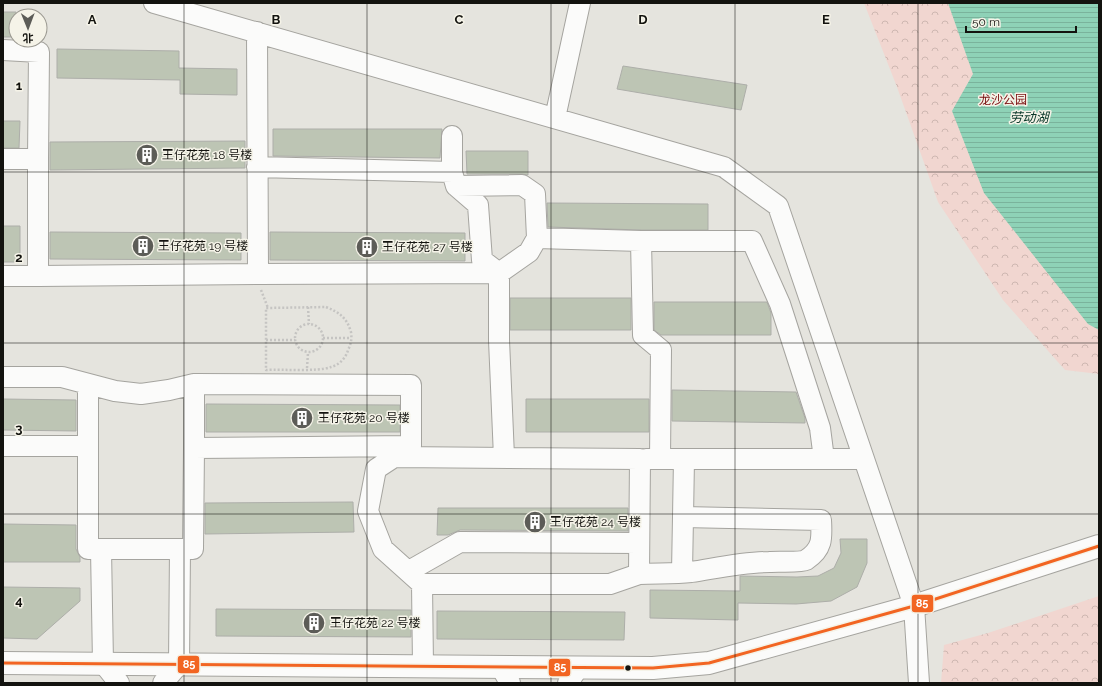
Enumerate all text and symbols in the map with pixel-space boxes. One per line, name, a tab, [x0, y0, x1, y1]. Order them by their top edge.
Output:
north arrow	[8, 8, 48, 48]
scale bar	[966, 8, 1076, 34]
text: A	[88, 12, 97, 27]
text: B	[272, 12, 281, 27]
text: C	[455, 12, 464, 27]
text: D	[638, 12, 648, 27]
text: E	[822, 12, 830, 27]
text: 50 m	[972, 15, 1000, 29]
text: 北	[23, 31, 34, 44]
text: 1	[16, 78, 23, 93]
park label: 龙沙公园	[979, 93, 1027, 107]
water label: 劳动湖	[1009, 110, 1050, 125]
building icon: 王仔花苑 18 号楼	[134, 142, 160, 168]
place label: 王仔花苑 18 号楼	[162, 148, 252, 162]
building icon: 王仔花苑 19 号楼	[130, 233, 156, 259]
building icon: 王仔花苑 27 号楼	[354, 234, 380, 260]
place label: 王仔花苑 19 号楼	[158, 239, 248, 253]
place label: 王仔花苑 27 号楼	[382, 240, 473, 254]
text: 2	[15, 250, 23, 265]
building icon: 王仔花苑 20 号楼	[289, 405, 315, 431]
place label: 王仔花苑 20 号楼	[318, 411, 410, 425]
text: 3	[15, 421, 23, 436]
building icon: 王仔花苑 24 号楼	[522, 509, 548, 535]
place label: 王仔花苑 24 号楼	[550, 515, 641, 529]
text: 4	[15, 593, 23, 608]
line badge: 85	[911, 594, 934, 613]
text: 85	[916, 597, 928, 610]
building icon: 王仔花苑 22 号楼	[301, 610, 327, 636]
place label: 王仔花苑 22 号楼	[330, 616, 421, 630]
line badge: 85	[177, 655, 200, 674]
text: 85	[183, 658, 195, 671]
line badge: 85	[548, 658, 571, 677]
text: 85	[554, 661, 566, 674]
unlabelled marker	[623, 663, 633, 673]

